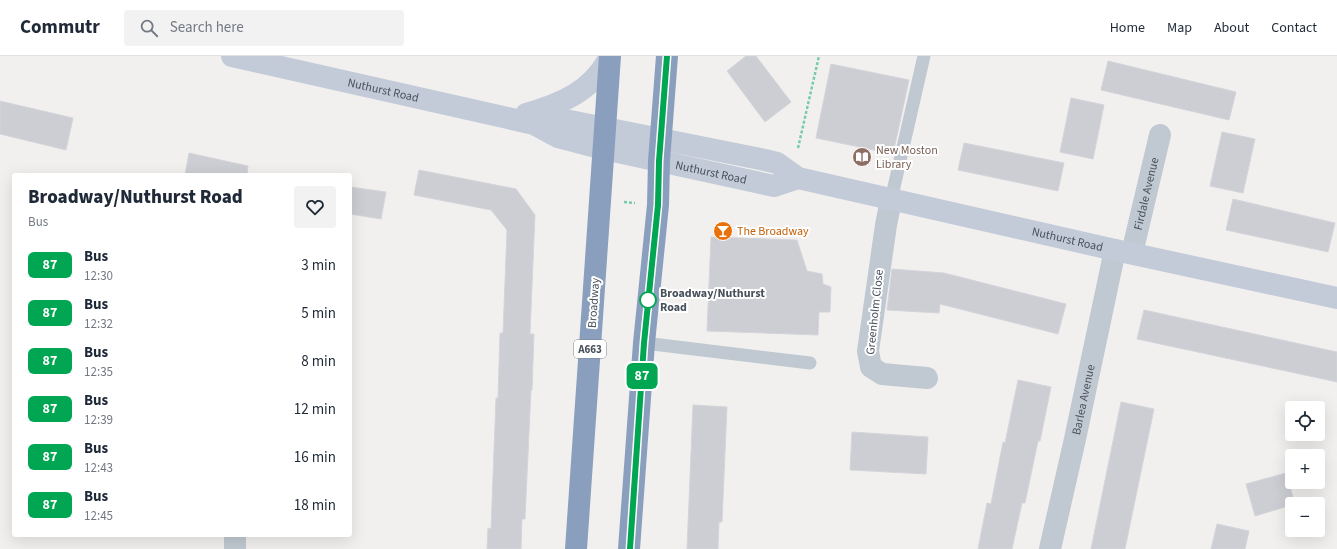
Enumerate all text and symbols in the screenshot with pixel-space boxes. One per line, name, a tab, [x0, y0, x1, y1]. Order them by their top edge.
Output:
search box	[124, 10, 404, 46]
text: Commutr	[20, 14, 100, 41]
icon: search	[138, 17, 160, 39]
text: Search here	[170, 17, 244, 38]
text: Home	[1110, 18, 1145, 38]
text: Map	[1167, 18, 1192, 38]
text: About	[1214, 18, 1249, 38]
text: Contact	[1271, 18, 1317, 38]
street label: Nuthurst Road	[346, 74, 420, 106]
place label: New Moston Library	[876, 142, 938, 173]
library icon: New Moston Library	[851, 146, 873, 168]
street label: Nuthurst Road	[674, 156, 748, 188]
street label: Firdale Avenue	[1129, 156, 1163, 232]
text: Broadway/Nuthurst Road	[28, 184, 243, 211]
button: heart	[294, 186, 336, 228]
text: Bus	[28, 213, 48, 231]
bar icon: The Broadway	[712, 220, 734, 242]
place label: The Broadway	[737, 223, 809, 240]
street label: Nuthurst Road	[1030, 223, 1105, 256]
text: Bus	[84, 246, 108, 267]
text: 87	[43, 255, 57, 275]
text: 3 min	[301, 255, 336, 276]
text: 12:30	[84, 267, 113, 285]
street label: Greenholm Close	[862, 268, 888, 356]
street label: Broadway	[584, 277, 604, 329]
place label: Broadway/Nuthurst Road	[660, 285, 765, 316]
marker: Broadway/Nuthurst Road	[639, 291, 657, 309]
text: Bus	[84, 294, 108, 315]
text: 87	[43, 303, 57, 323]
text: 5 min	[301, 303, 336, 324]
text: 12:32	[84, 315, 113, 333]
road number: A663	[574, 340, 606, 358]
text: Bus	[84, 342, 108, 363]
text: 87	[43, 351, 57, 371]
text: 8 min	[301, 351, 336, 372]
text: 12:35	[84, 363, 113, 381]
line badge: 87	[624, 363, 660, 389]
street label: Barlea Avenue	[1068, 363, 1099, 436]
text: 87	[635, 366, 649, 386]
text: Bus	[84, 390, 108, 411]
text: 87	[43, 399, 57, 419]
text: 12 min	[294, 399, 336, 420]
map controls	[1285, 401, 1325, 537]
button: locate	[1285, 401, 1325, 441]
text: 12:39	[84, 411, 113, 429]
text: Bus	[84, 438, 108, 459]
text: 87	[43, 447, 57, 467]
text: 16 min	[294, 447, 336, 468]
button: +	[1285, 449, 1325, 489]
text: 12:43	[84, 459, 113, 477]
text: Bus	[84, 486, 108, 507]
text: 87	[43, 495, 57, 515]
text: 18 min	[294, 495, 336, 516]
button: −	[1285, 497, 1325, 537]
text: 12:45	[84, 507, 113, 525]

